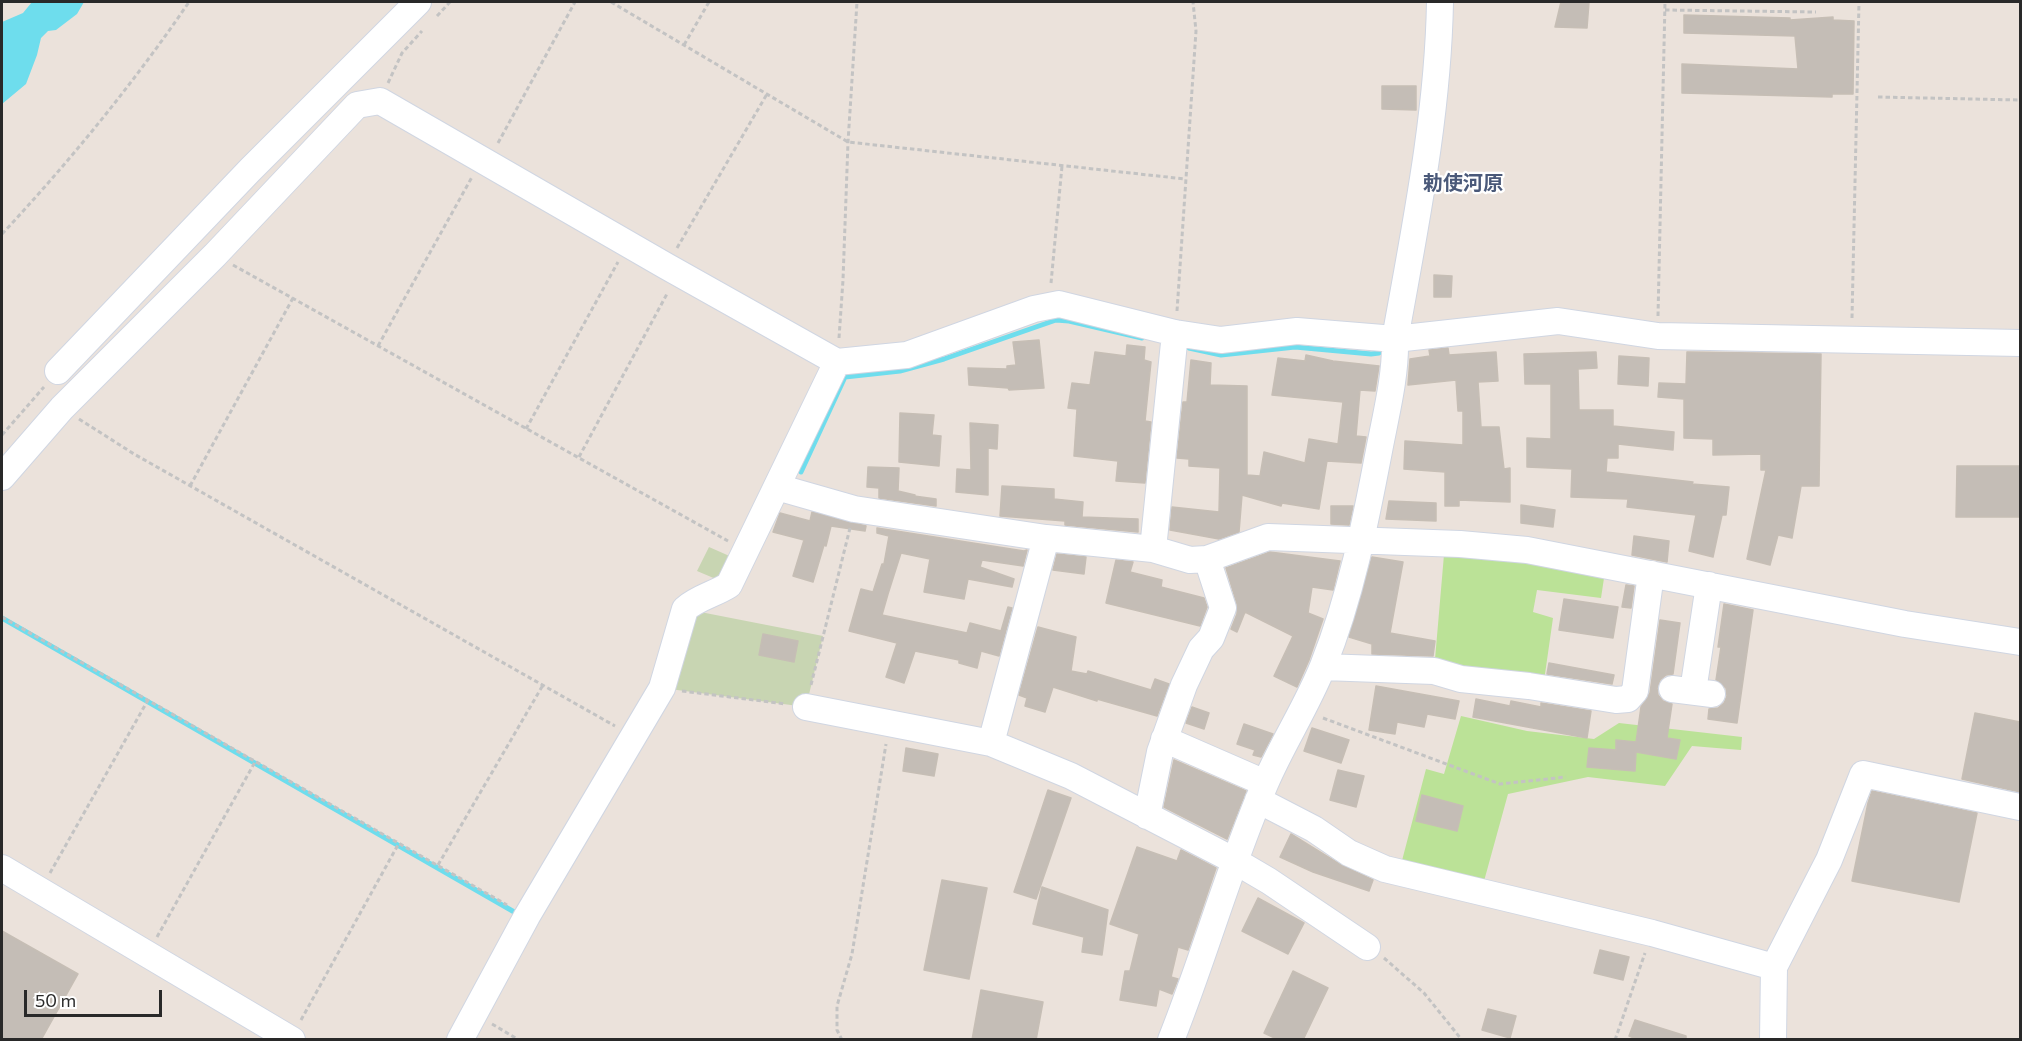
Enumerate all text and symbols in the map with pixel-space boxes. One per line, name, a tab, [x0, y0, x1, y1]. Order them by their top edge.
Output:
district label: 勅使河原	[1423, 171, 1503, 195]
scale bar	[27, 978, 165, 1016]
text: 50 m	[35, 989, 76, 1011]

